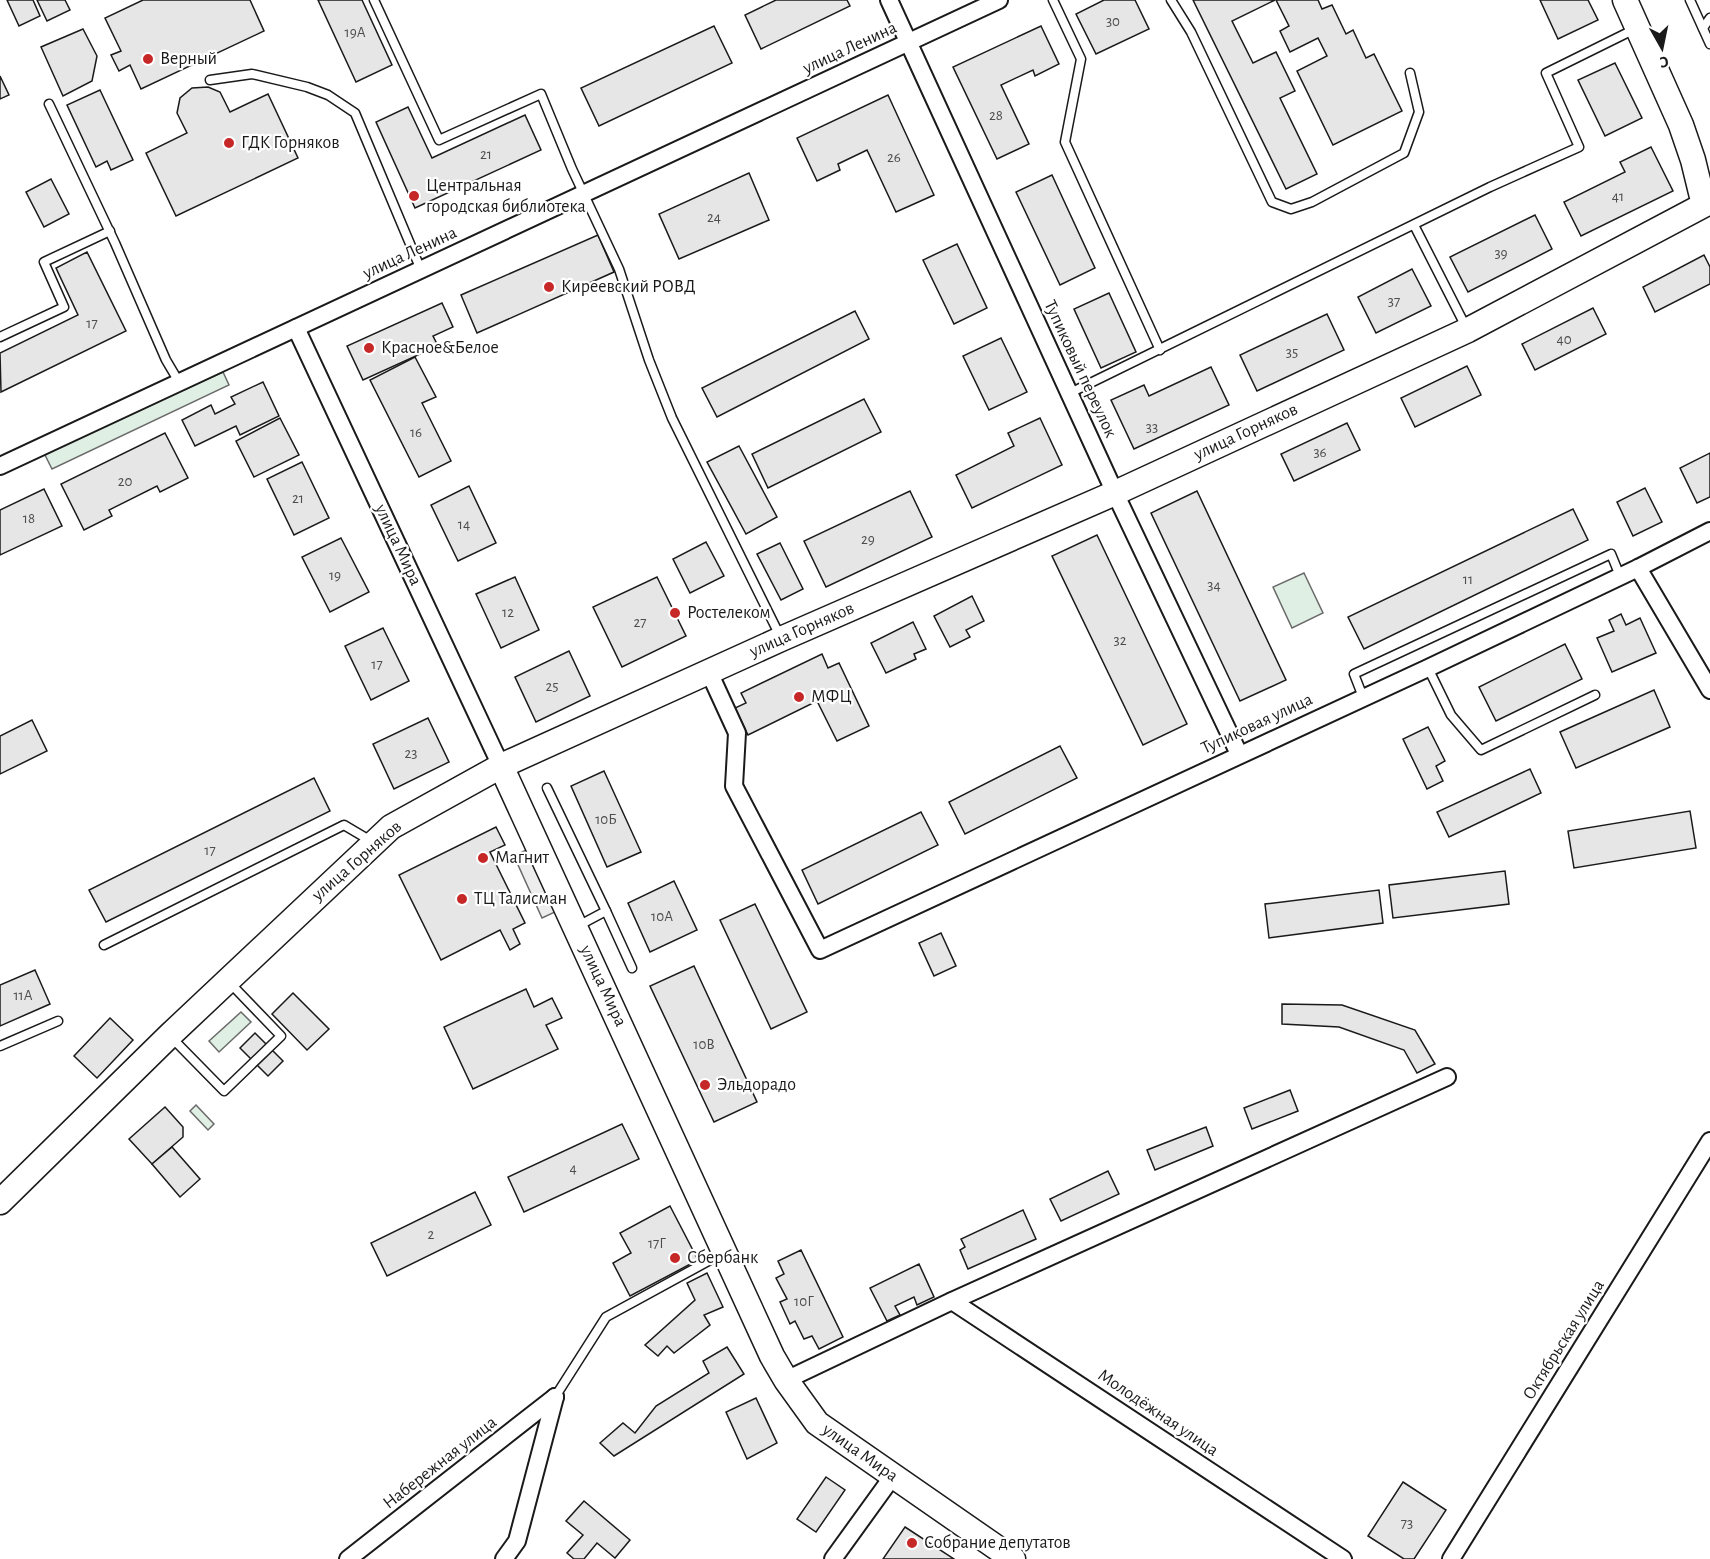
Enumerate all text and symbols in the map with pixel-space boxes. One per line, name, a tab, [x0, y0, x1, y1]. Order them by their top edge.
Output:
house number: 30	[1106, 14, 1120, 29]
street label: улица Ленина	[799, 18, 900, 78]
north arrow	[1632, 18, 1692, 78]
house number: 19А	[344, 25, 366, 40]
place label: Верный	[160, 50, 217, 68]
marker: Верный	[141, 52, 155, 66]
text: С	[1658, 53, 1670, 70]
house number: 28	[989, 108, 1003, 123]
place label: ГДК Горняков	[241, 134, 339, 152]
marker: ГДК Горняков	[222, 136, 236, 150]
house number: 21	[480, 147, 492, 162]
house number: 26	[887, 150, 901, 165]
place label: Центральная городская библиотека	[426, 177, 586, 216]
marker: Центральная городская библиотека	[407, 189, 421, 203]
house number: 41	[1612, 189, 1624, 204]
house number: 24	[707, 210, 721, 225]
street label: улица Ленина	[359, 223, 460, 283]
house number: 39	[1494, 246, 1508, 261]
place label: Киреевский РОВД	[561, 278, 696, 296]
marker: Киреевский РОВД	[542, 280, 556, 294]
house number: 37	[1388, 294, 1400, 309]
street label: Тупиковый переулок	[1040, 298, 1120, 441]
house number: 17	[86, 316, 98, 331]
house number: 40	[1556, 332, 1572, 347]
place label: Красное&Белое	[381, 339, 499, 357]
marker: Красное&Белое	[362, 341, 376, 355]
house number: 35	[1286, 345, 1298, 360]
street label: улица Горняков	[1191, 400, 1301, 464]
house number: 33	[1146, 420, 1158, 435]
house number: 16	[410, 425, 422, 440]
house number: 36	[1313, 445, 1327, 460]
house number: 20	[118, 474, 132, 489]
house number: 21	[292, 491, 304, 506]
street label: улица Мира	[371, 501, 425, 588]
house number: 18	[23, 511, 35, 526]
house number: 14	[458, 517, 470, 532]
house number: 29	[861, 532, 875, 547]
house number: 19	[329, 568, 341, 583]
house number: 11	[1463, 572, 1473, 587]
house number: 34	[1207, 578, 1221, 593]
street label: улица Горняков	[746, 599, 857, 661]
place label: Ростелеком	[687, 604, 771, 622]
house number: 12	[502, 605, 514, 620]
marker: Ростелеком	[668, 606, 682, 620]
house number: 27	[633, 615, 647, 630]
house number: 32	[1113, 633, 1127, 648]
house number: 17	[371, 657, 383, 672]
house number: 25	[545, 679, 559, 694]
place label: МФЦ	[811, 688, 852, 706]
marker: МФЦ	[792, 690, 806, 704]
street label: Тупиковая улица	[1199, 690, 1315, 758]
house number: 23	[404, 746, 418, 761]
house number: 10Б	[595, 812, 617, 827]
street label: улица Горняков	[308, 817, 405, 905]
house number: 17	[204, 843, 216, 858]
place label: Магнит	[495, 849, 550, 867]
marker: Магнит	[476, 851, 490, 865]
place label: ТЦ Талисман	[474, 890, 567, 908]
marker: ТЦ Талисман	[455, 892, 469, 906]
house number: 10А	[651, 909, 673, 924]
street label: улица Мира	[576, 942, 630, 1029]
house number: 11А	[13, 988, 33, 1003]
house number: 10В	[693, 1037, 715, 1052]
place label: Эльдорадо	[717, 1076, 796, 1094]
marker: Эльдорадо	[698, 1078, 712, 1092]
house number: 4	[569, 1161, 577, 1176]
house number: 2	[428, 1227, 435, 1242]
house number: 17Г	[648, 1236, 666, 1251]
place label: Сбербанк	[687, 1248, 759, 1267]
marker: Сбербанк	[668, 1251, 682, 1265]
street label: Октябрьская улица	[1519, 1276, 1608, 1403]
house number: 10Г	[794, 1294, 814, 1309]
street label: Молодёжная улица	[1095, 1366, 1221, 1460]
street label: Набережная улица	[379, 1412, 500, 1513]
street label: улица Мира	[818, 1420, 901, 1485]
house number: 73	[1401, 1516, 1413, 1531]
place label: Собрание депутатов	[924, 1533, 1071, 1552]
marker: Собрание депутатов	[905, 1536, 919, 1550]

